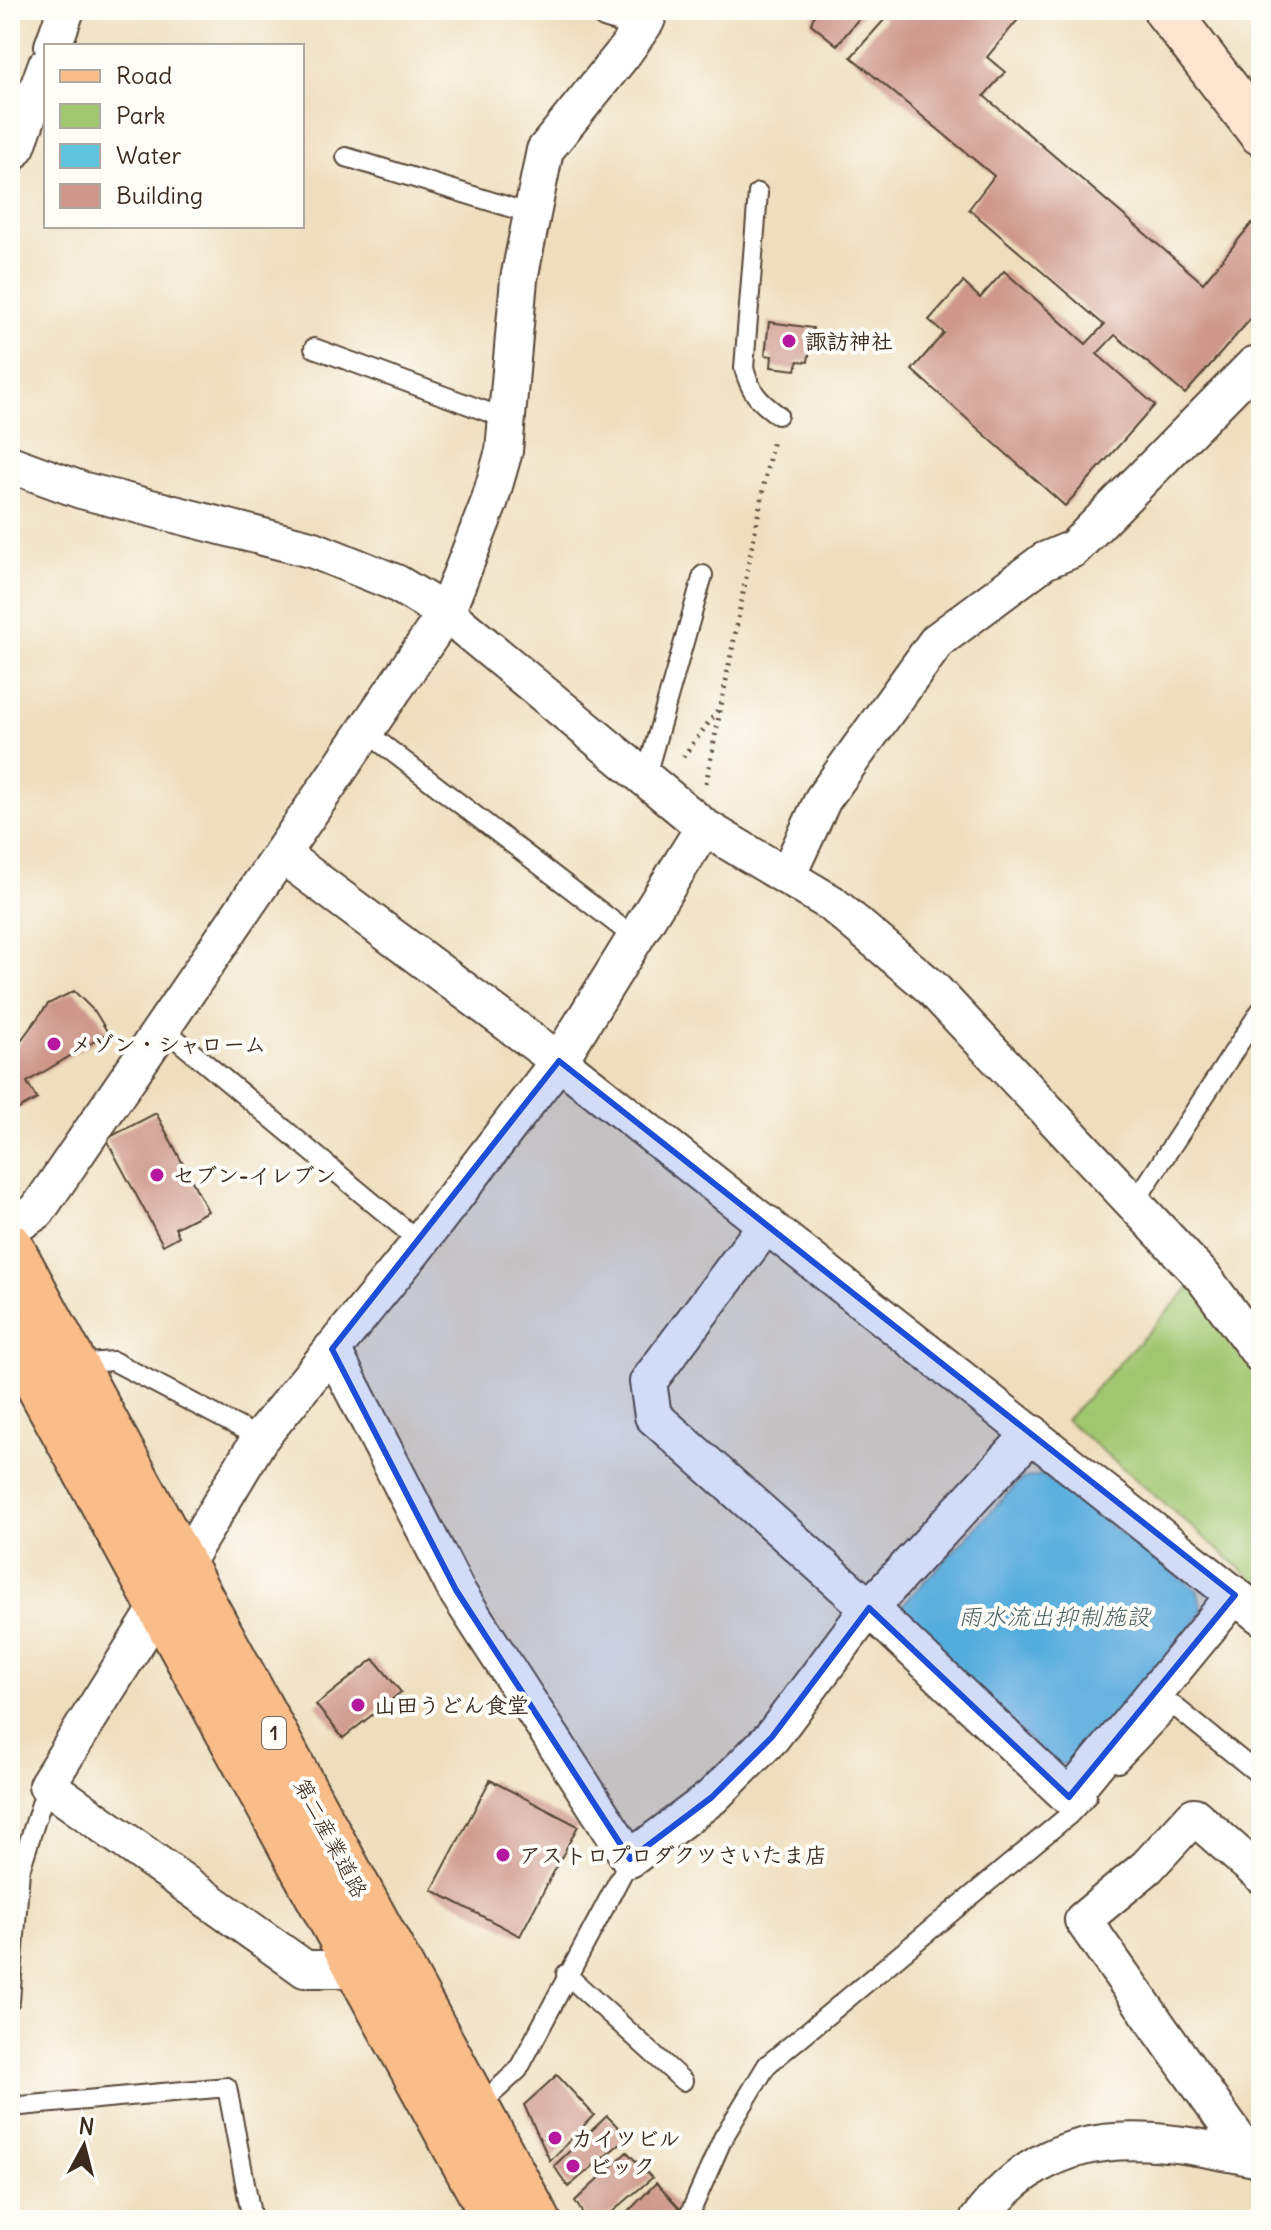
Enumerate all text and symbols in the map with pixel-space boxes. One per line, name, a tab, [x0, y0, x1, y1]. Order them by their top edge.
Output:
legend	[44, 44, 304, 228]
text: Road	[116, 60, 172, 90]
text: Park	[116, 100, 166, 130]
text: Water	[116, 140, 181, 170]
text: Building	[116, 180, 203, 210]
place label: 諏訪神社	[805, 327, 893, 355]
marker: 諏訪神社	[780, 332, 798, 350]
place label: メゾン・シャローム	[70, 1030, 266, 1058]
marker: メゾン・シャローム	[45, 1035, 63, 1053]
place label: セブン-イレブン	[173, 1161, 336, 1189]
marker: セブン-イレブン	[148, 1166, 166, 1184]
water label: 雨水流出抑制施設	[958, 1601, 1152, 1631]
place label: 山田うどん食堂	[374, 1691, 529, 1719]
marker: 山田うどん食堂	[349, 1696, 367, 1714]
road number: 1	[262, 1717, 286, 1749]
street label: 第二産業道路	[288, 1773, 374, 1903]
place label: アストロプロダクツさいたま店	[519, 1841, 827, 1869]
marker: アストロプロダクツさいたま店	[494, 1846, 512, 1864]
north arrow	[44, 2106, 124, 2186]
text: N	[77, 2111, 96, 2141]
place label: カイツビル	[571, 2124, 681, 2152]
marker: カイツビル	[546, 2129, 564, 2147]
place label: ビック	[589, 2152, 655, 2180]
marker: ビック	[564, 2157, 582, 2175]

